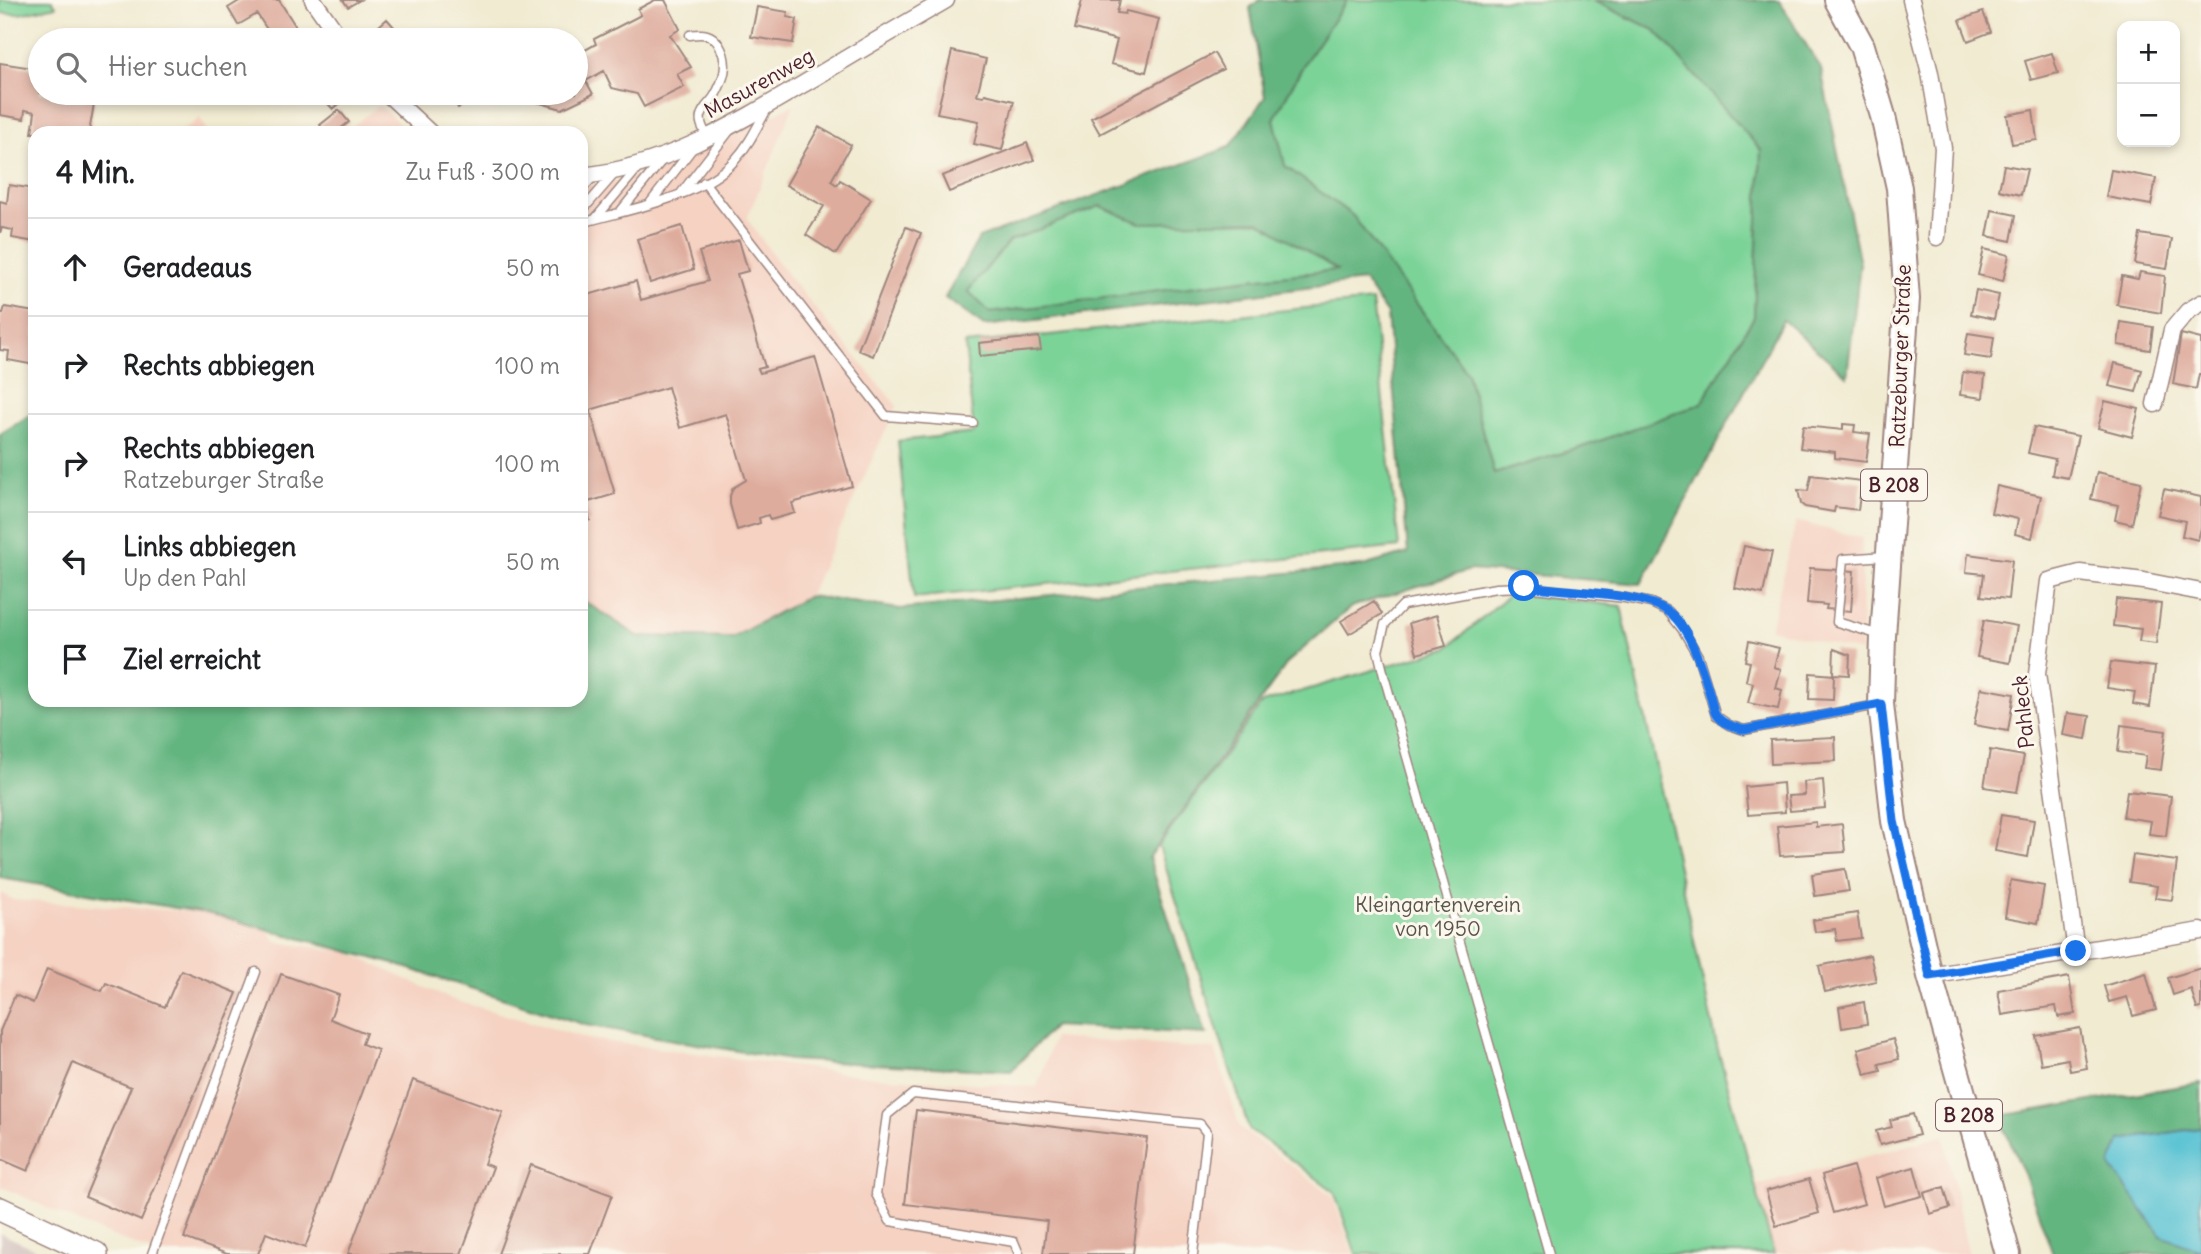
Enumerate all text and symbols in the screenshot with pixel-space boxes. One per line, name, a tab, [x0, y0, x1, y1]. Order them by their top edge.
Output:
map controls	[2117, 21, 2180, 147]
button: +	[2117, 21, 2180, 84]
search box	[28, 28, 588, 105]
street label: Masurenweg	[699, 42, 819, 124]
icon: search	[52, 48, 90, 86]
text: Hier suchen	[108, 50, 248, 83]
button: −	[2117, 84, 2180, 147]
text: 4 Min.	[56, 153, 135, 191]
text: Zu Fuß · 300 m	[405, 157, 560, 186]
icon: ahead	[56, 248, 94, 286]
text: Geradeaus	[123, 251, 252, 284]
text: 50 m	[506, 253, 560, 282]
street label: Ratzeburger Straße	[1883, 264, 1917, 448]
icon: right	[56, 346, 94, 384]
text: Rechts abbiegen	[123, 349, 315, 382]
text: 100 m	[495, 351, 560, 380]
text: Rechts abbiegen	[123, 432, 315, 465]
icon: right	[56, 444, 94, 482]
text: 100 m	[495, 449, 560, 478]
text: Ratzeburger Straße	[123, 465, 324, 494]
road number: B 208	[1861, 470, 1927, 500]
text: Links abbiegen	[123, 530, 296, 563]
icon: left	[56, 542, 94, 580]
text: 50 m	[506, 547, 560, 576]
text: Up den Pahl	[123, 563, 247, 592]
route start	[1508, 570, 1539, 601]
icon: arrive	[56, 640, 94, 678]
text: Ziel erreicht	[123, 643, 261, 676]
street label: Pahleck	[2006, 674, 2040, 750]
park label: Kleingartenverein von 1950	[1355, 891, 1521, 942]
route end	[2060, 935, 2091, 966]
road number: B 208	[1936, 1100, 2002, 1130]

